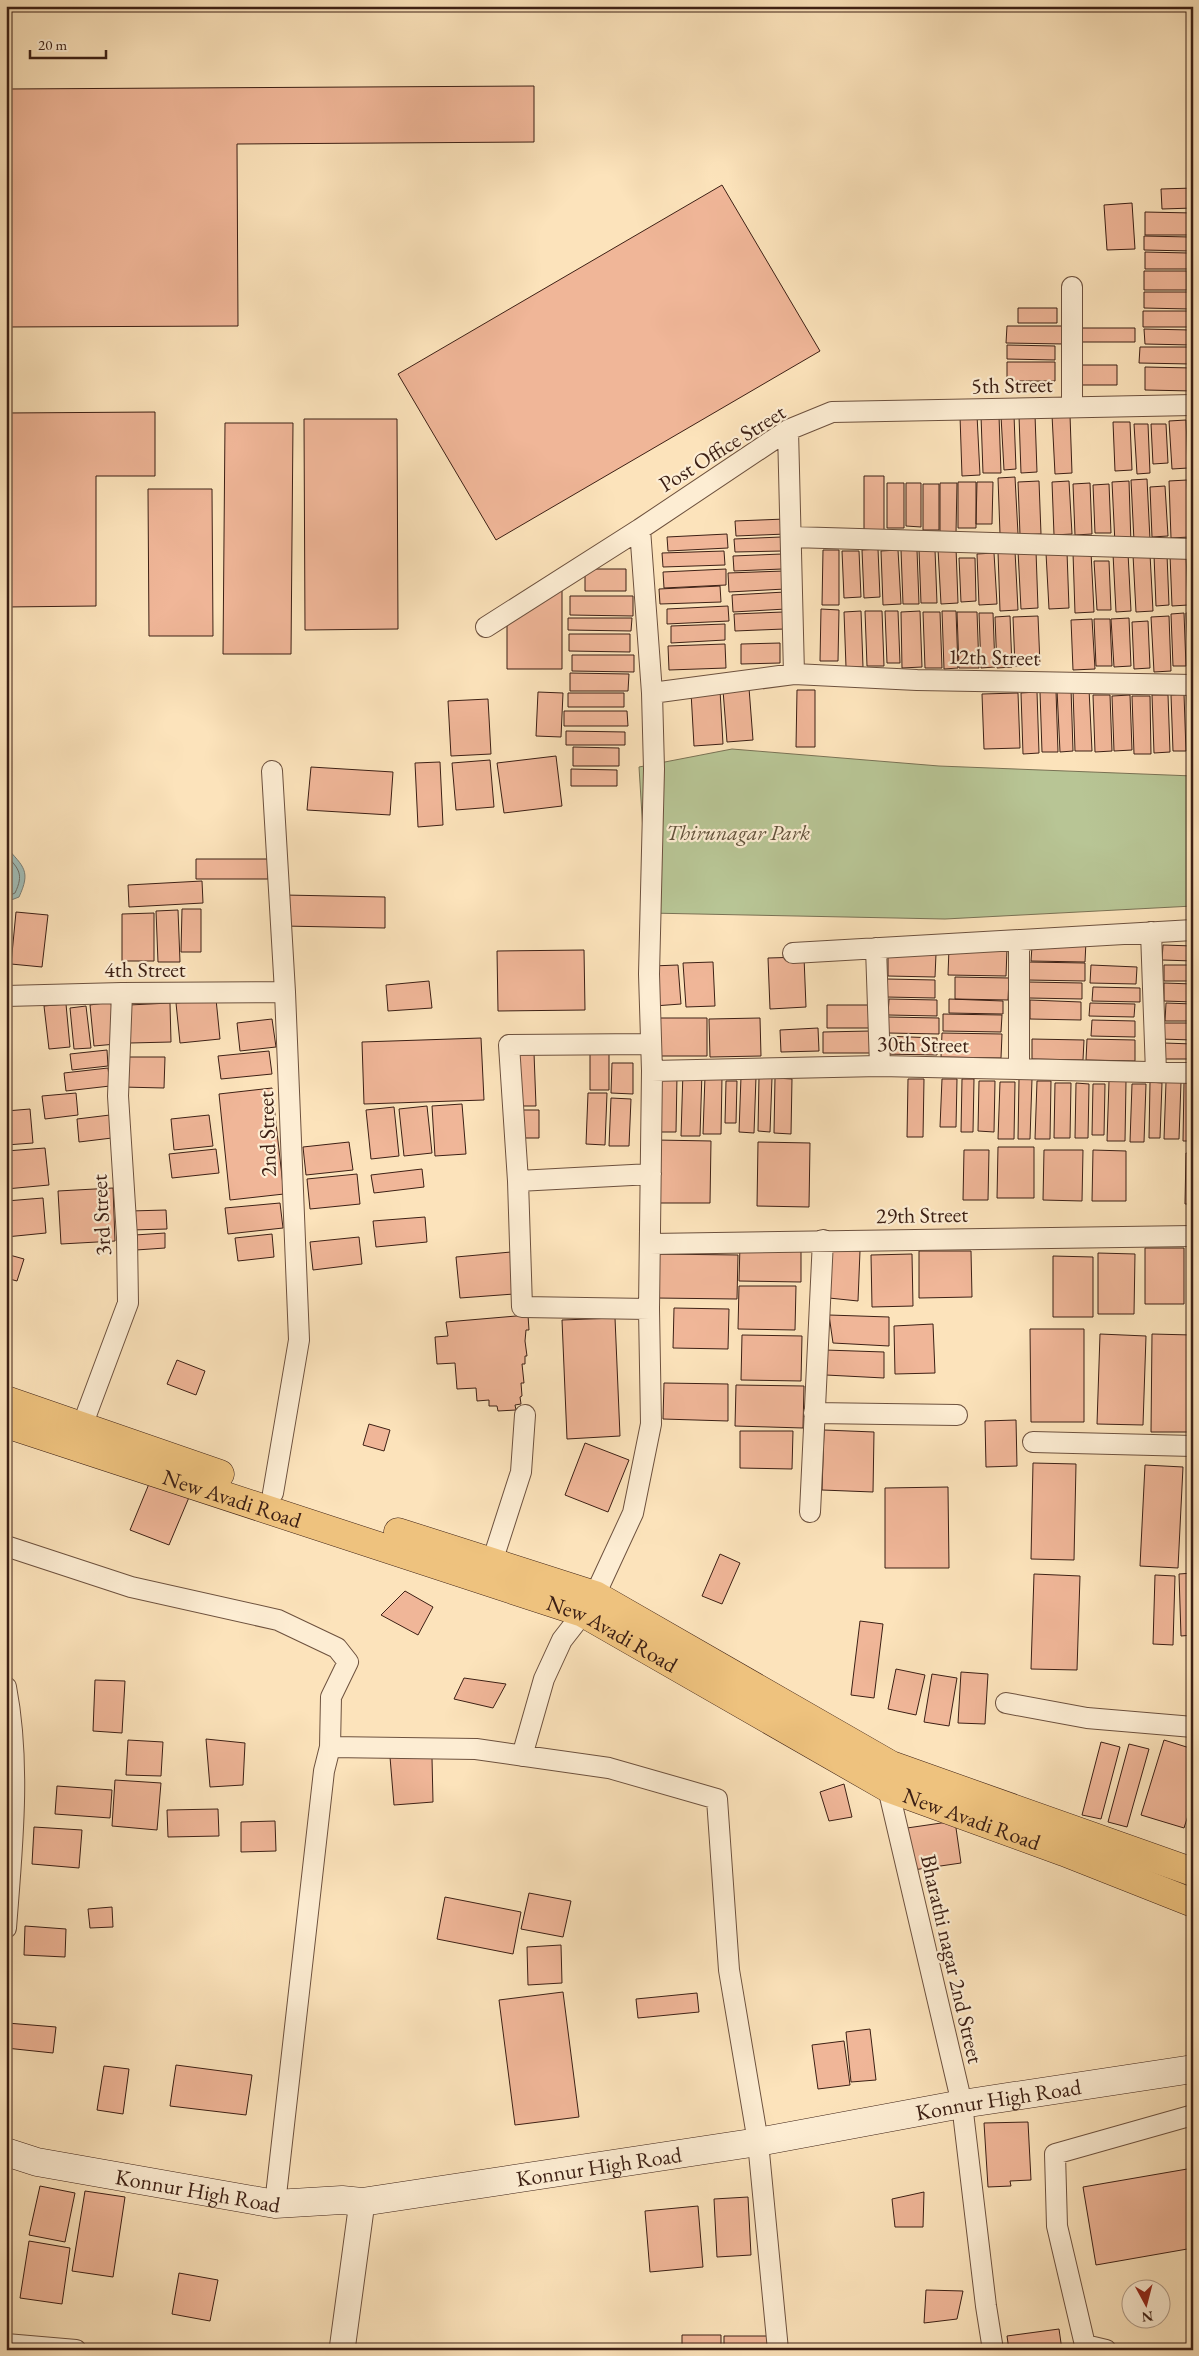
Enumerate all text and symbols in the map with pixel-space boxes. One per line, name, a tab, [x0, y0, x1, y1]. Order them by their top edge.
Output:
scale bar	[30, 28, 106, 60]
text: 20 m	[38, 35, 67, 54]
street label: 5th Street	[971, 370, 1053, 400]
street label: Post Office Street	[653, 397, 791, 498]
street label: 12th Street	[948, 642, 1040, 672]
park label: Thirunagar Park	[666, 818, 810, 847]
street label: 4th Street	[104, 955, 186, 984]
street label: 30th Street	[877, 1029, 969, 1059]
street label: 2nd Street	[251, 1090, 283, 1178]
street label: 3rd Street	[84, 1173, 118, 1257]
street label: 29th Street	[876, 1200, 968, 1230]
street label: New Avadi Road	[159, 1462, 306, 1535]
street label: New Avadi Road	[543, 1588, 684, 1679]
street label: New Avadi Road	[899, 1780, 1045, 1857]
street label: Bharathi nagar 2nd Street	[914, 1852, 990, 2066]
street label: Konnur High Road	[913, 2072, 1084, 2127]
street label: Konnur High Road	[514, 2139, 684, 2193]
street label: Konnur High Road	[113, 2162, 284, 2219]
north arrow	[1122, 2278, 1172, 2328]
text: N	[1140, 2307, 1154, 2327]

